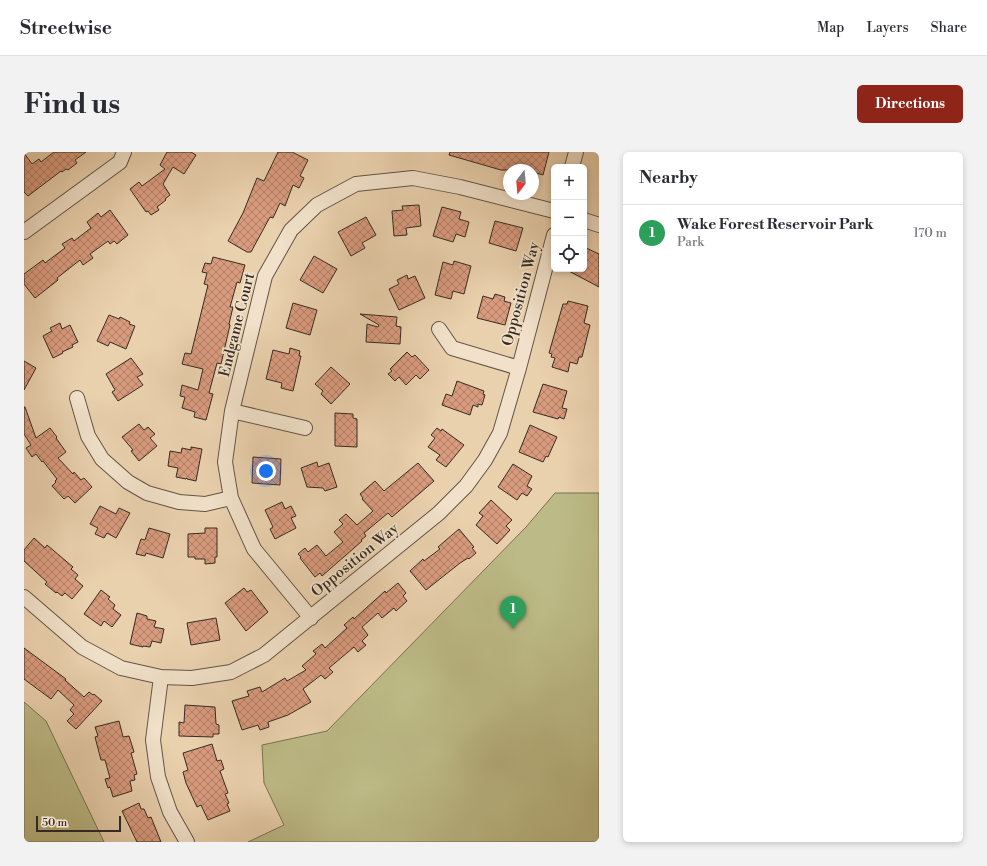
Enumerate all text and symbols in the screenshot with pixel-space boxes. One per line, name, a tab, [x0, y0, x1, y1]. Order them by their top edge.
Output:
text: Streetwise	[20, 16, 112, 40]
text: Map	[817, 19, 844, 37]
text: Layers	[866, 19, 909, 37]
text: Share	[931, 19, 967, 37]
button: Directions	[857, 85, 963, 123]
text: Find us	[24, 87, 120, 122]
north arrow	[503, 164, 539, 200]
map controls	[551, 164, 587, 272]
button: +	[551, 164, 587, 200]
text: Nearby	[639, 167, 698, 189]
button: −	[551, 200, 587, 236]
text: Wake Forest Reservoir Park	[677, 215, 874, 234]
text: 1	[649, 225, 655, 241]
text: 170 m	[913, 225, 947, 241]
text: Park	[677, 234, 704, 250]
button: locate	[551, 236, 587, 272]
street label: Opposition Way	[498, 239, 544, 348]
street label: Endgame Court	[215, 270, 259, 379]
your location	[256, 461, 276, 481]
street label: Opposition Way	[307, 519, 403, 601]
pin: 1	[500, 596, 526, 629]
scale bar	[36, 814, 121, 833]
text: 50 m	[42, 816, 67, 830]

